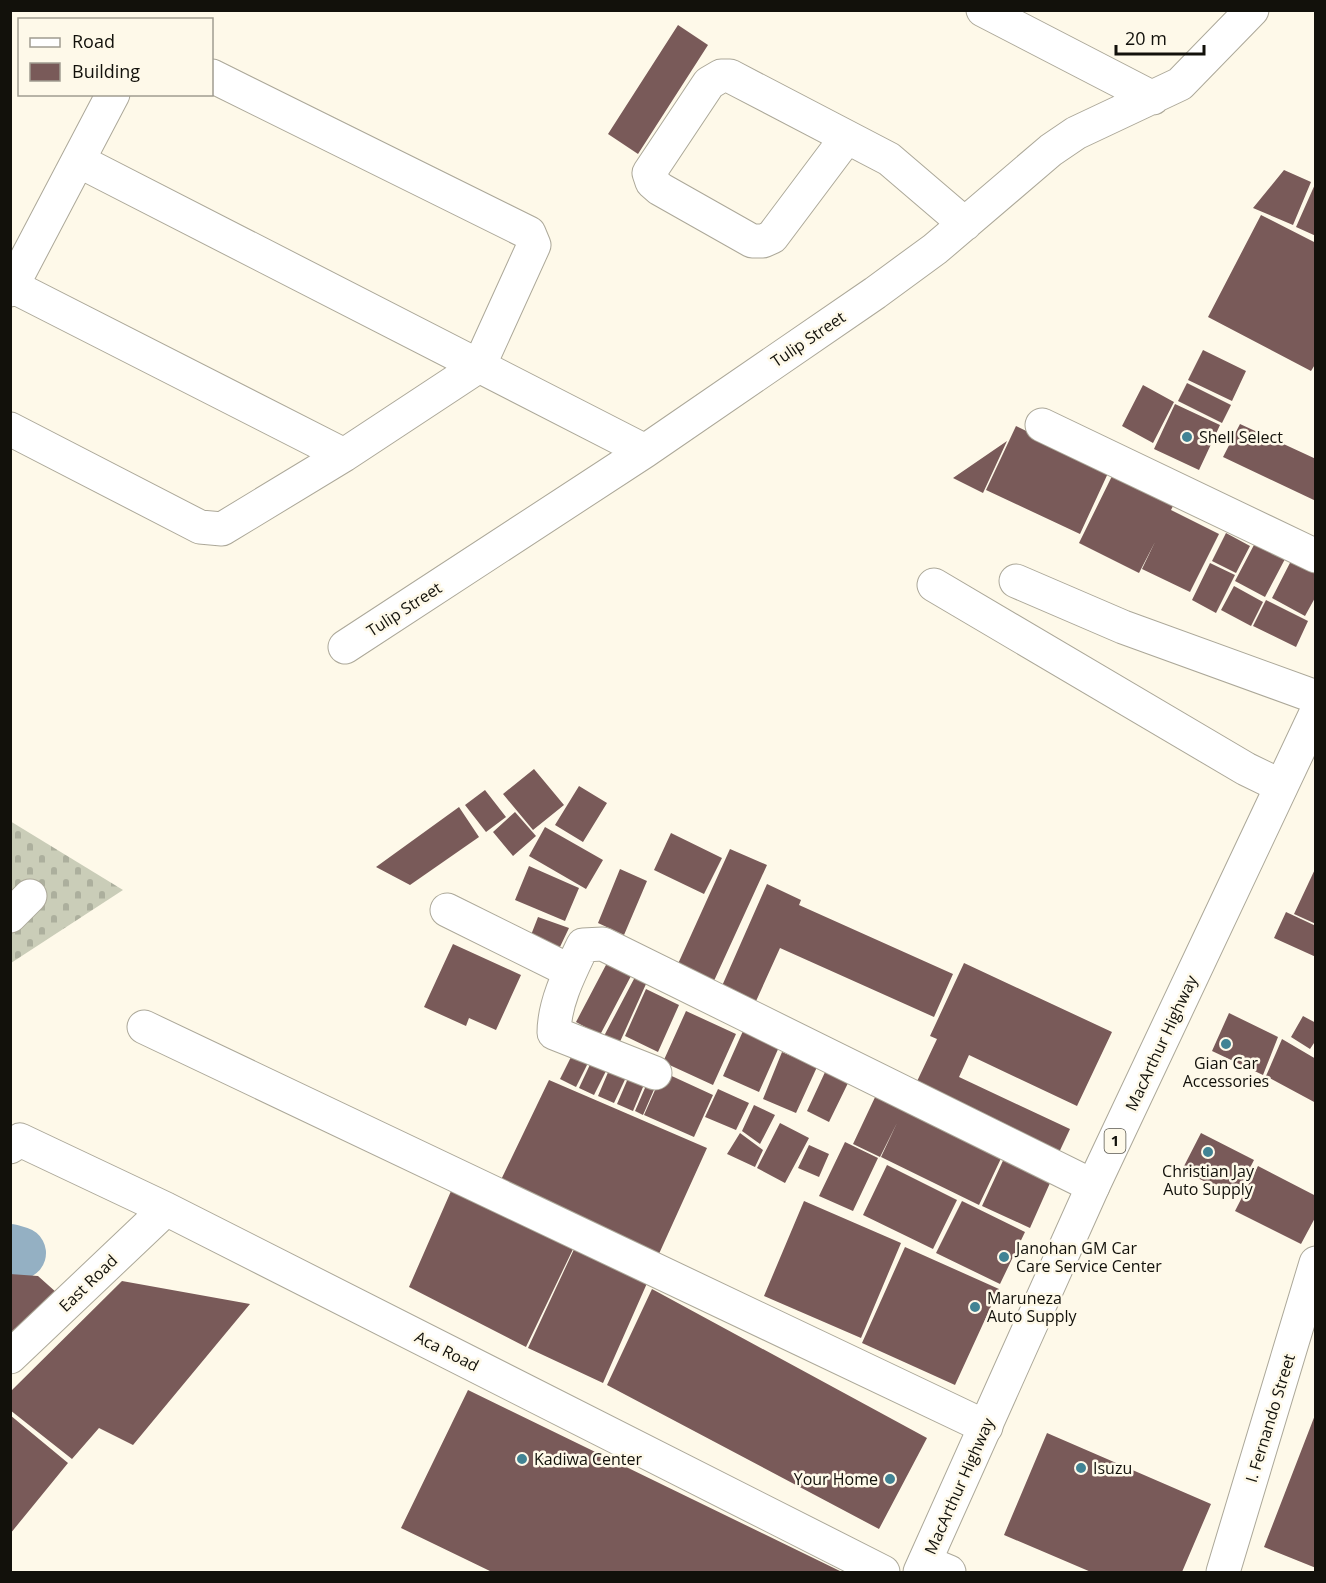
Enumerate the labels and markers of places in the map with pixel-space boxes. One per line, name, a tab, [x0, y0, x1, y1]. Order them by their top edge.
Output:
place label: Shell Select	[1199, 426, 1283, 448]
marker: Shell Select	[1180, 430, 1194, 444]
marker: Gian Car Accessories	[1219, 1037, 1233, 1051]
place label: Gian Car Accessories	[1183, 1052, 1269, 1092]
marker: Christian Jay Auto Supply	[1201, 1145, 1215, 1159]
place label: Christian Jay Auto Supply	[1162, 1160, 1255, 1200]
place label: Janohan GM Car Care Service Center	[1014, 1237, 1162, 1277]
marker: Janohan GM Car Care Service Center	[997, 1250, 1011, 1264]
place label: Maruneza Auto Supply	[987, 1287, 1078, 1327]
marker: Maruneza Auto Supply	[968, 1300, 982, 1314]
place label: Kadiwa Center	[534, 1448, 643, 1470]
marker: Kadiwa Center	[515, 1452, 529, 1466]
place label: Isuzu	[1093, 1457, 1132, 1479]
marker: Isuzu	[1074, 1461, 1088, 1475]
place label: Your Home	[794, 1468, 878, 1490]
marker: Your Home	[883, 1472, 897, 1486]

